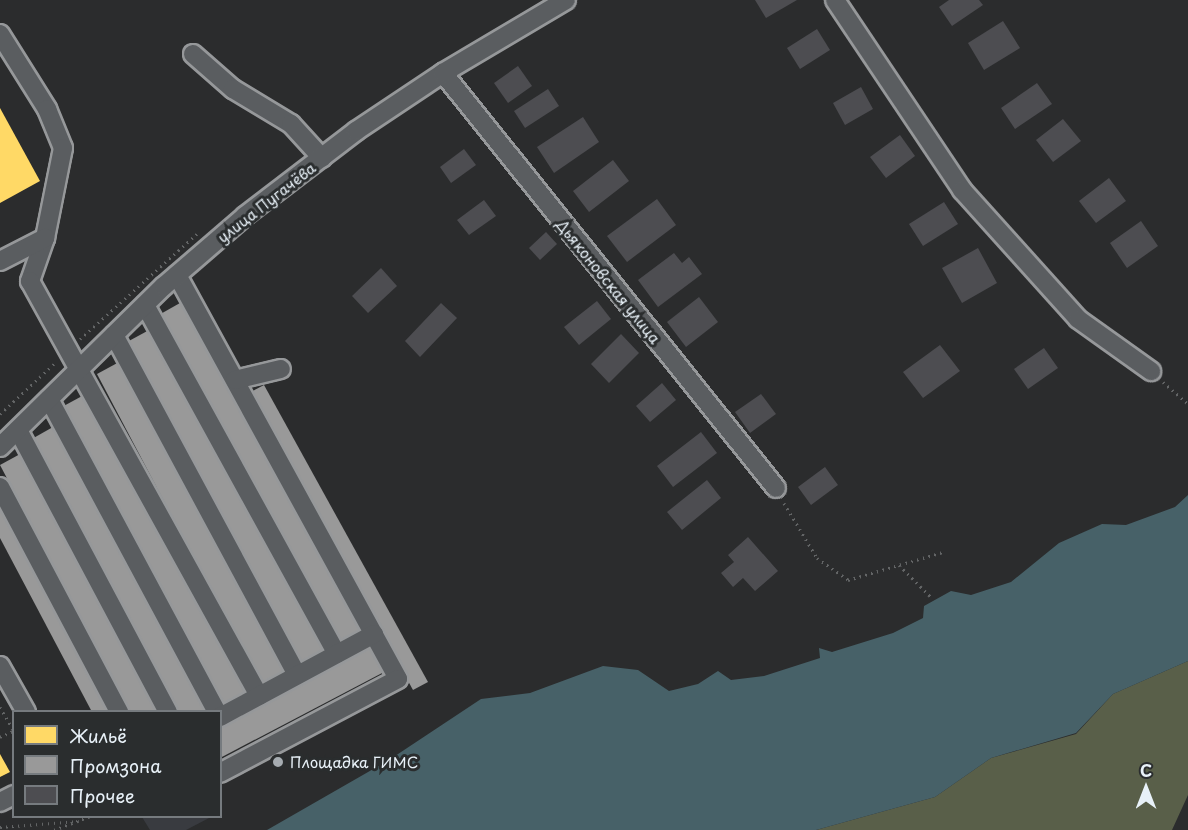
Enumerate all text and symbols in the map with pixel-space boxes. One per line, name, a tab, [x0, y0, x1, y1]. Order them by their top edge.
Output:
street label: улица Пугачёва	[213, 158, 319, 246]
street label: Дьяконовская улица	[553, 215, 665, 347]
legend	[12, 710, 222, 818]
text: Жильё	[70, 722, 127, 749]
text: Промзона	[70, 752, 161, 779]
place label: Площадка ГИМС	[290, 753, 419, 771]
marker: Площадка ГИМС	[271, 755, 285, 769]
north arrow	[1116, 758, 1176, 818]
text: С	[1140, 758, 1152, 782]
text: Прочее	[70, 782, 135, 809]

